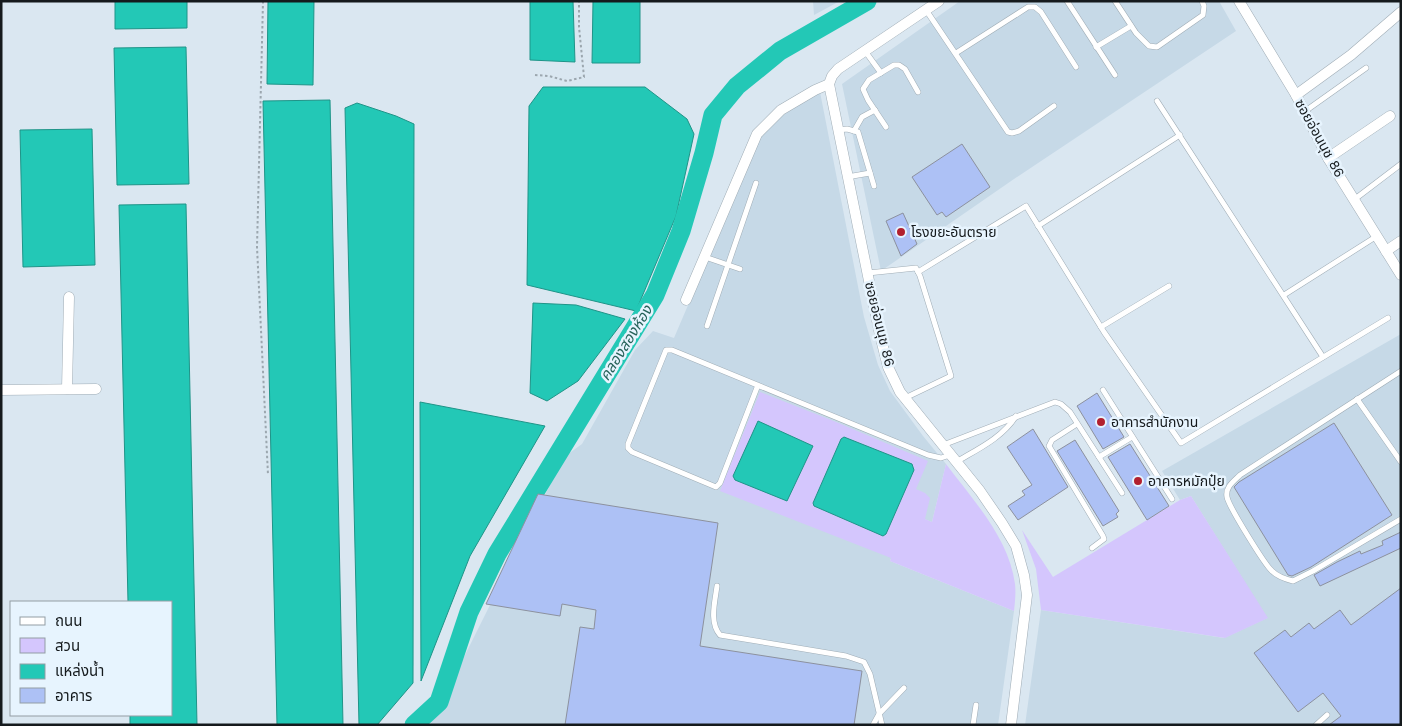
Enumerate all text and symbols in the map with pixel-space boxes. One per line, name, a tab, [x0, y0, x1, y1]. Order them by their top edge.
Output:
street label: ซอยอ่อนนุช 86	[1291, 96, 1348, 180]
place label: โรงขยะอันตราย	[911, 224, 997, 240]
marker: โรงขยะอันตราย	[895, 226, 907, 238]
street label: ซอยอ่อนนุช 86	[861, 280, 898, 368]
water label: คลองสองห้อง	[596, 301, 657, 384]
place label: อาคารสำนักงาน	[1111, 414, 1198, 430]
marker: อาคารสำนักงาน	[1095, 416, 1107, 428]
place label: อาคารหมักปุ๋ย	[1148, 473, 1225, 490]
marker: อาคารหมักปุ๋ย	[1132, 475, 1144, 487]
legend	[10, 601, 172, 716]
text: ถนน	[55, 612, 82, 630]
text: สวน	[55, 637, 80, 655]
text: แหล่งน้ำ	[55, 660, 104, 680]
text: อาคาร	[55, 687, 92, 705]

